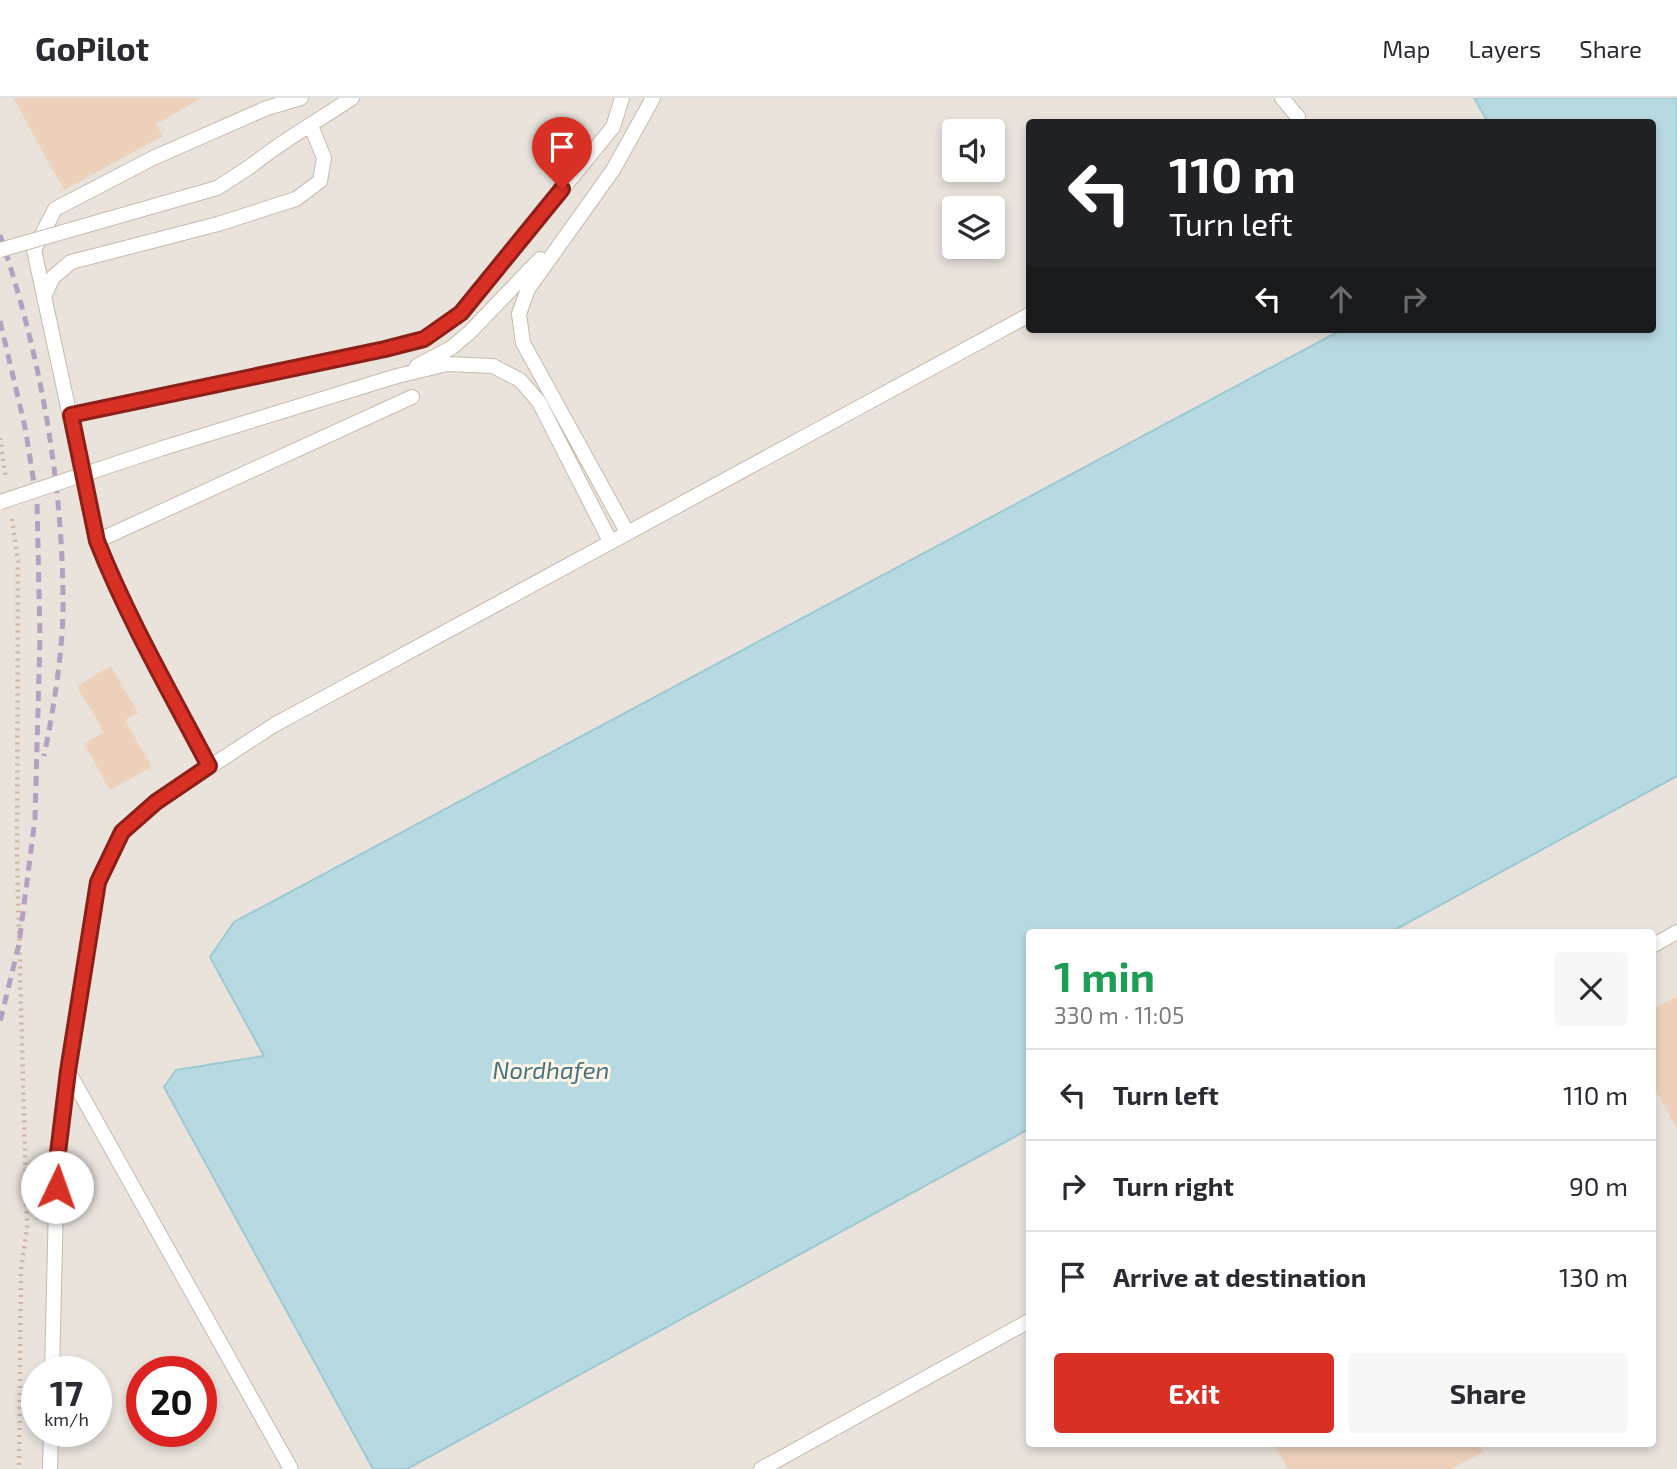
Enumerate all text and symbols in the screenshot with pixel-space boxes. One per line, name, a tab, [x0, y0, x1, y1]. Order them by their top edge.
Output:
text: GoPilot	[35, 28, 149, 68]
text: Map	[1382, 34, 1430, 63]
text: Layers	[1468, 34, 1541, 63]
text: Share	[1579, 34, 1642, 63]
pin	[532, 117, 592, 189]
map controls	[942, 119, 1005, 259]
button: sound	[942, 119, 1005, 182]
icon: arrive	[543, 128, 581, 166]
text: 110 m	[1169, 144, 1296, 203]
icon: left	[1054, 147, 1145, 238]
button: layers	[942, 196, 1005, 259]
text: Turn left	[1169, 204, 1293, 242]
icon: left	[1249, 280, 1287, 318]
icon: ahead	[1322, 280, 1360, 318]
icon: right	[1395, 280, 1433, 318]
text: 1 min	[1054, 950, 1155, 1000]
button: close	[1554, 952, 1628, 1026]
text: 330 m · 11:05	[1054, 1001, 1184, 1029]
water label: Nordhafen	[493, 1055, 609, 1084]
icon: left	[1054, 1076, 1092, 1114]
text: Turn left	[1113, 1079, 1219, 1110]
text: 110 m	[1563, 1079, 1628, 1110]
position arrow	[20, 1150, 94, 1224]
icon: right	[1054, 1167, 1092, 1205]
text: Turn right	[1113, 1170, 1234, 1201]
text: 90 m	[1569, 1170, 1628, 1201]
icon: arrive	[1054, 1258, 1092, 1296]
text: Arrive at destination	[1113, 1261, 1366, 1292]
text: 130 m	[1559, 1261, 1628, 1292]
button: Exit	[1054, 1353, 1334, 1433]
button: Share	[1348, 1353, 1628, 1433]
speed limit sign: 20	[126, 1356, 217, 1447]
text: 17	[50, 1371, 83, 1413]
text: km/h	[44, 1408, 89, 1430]

